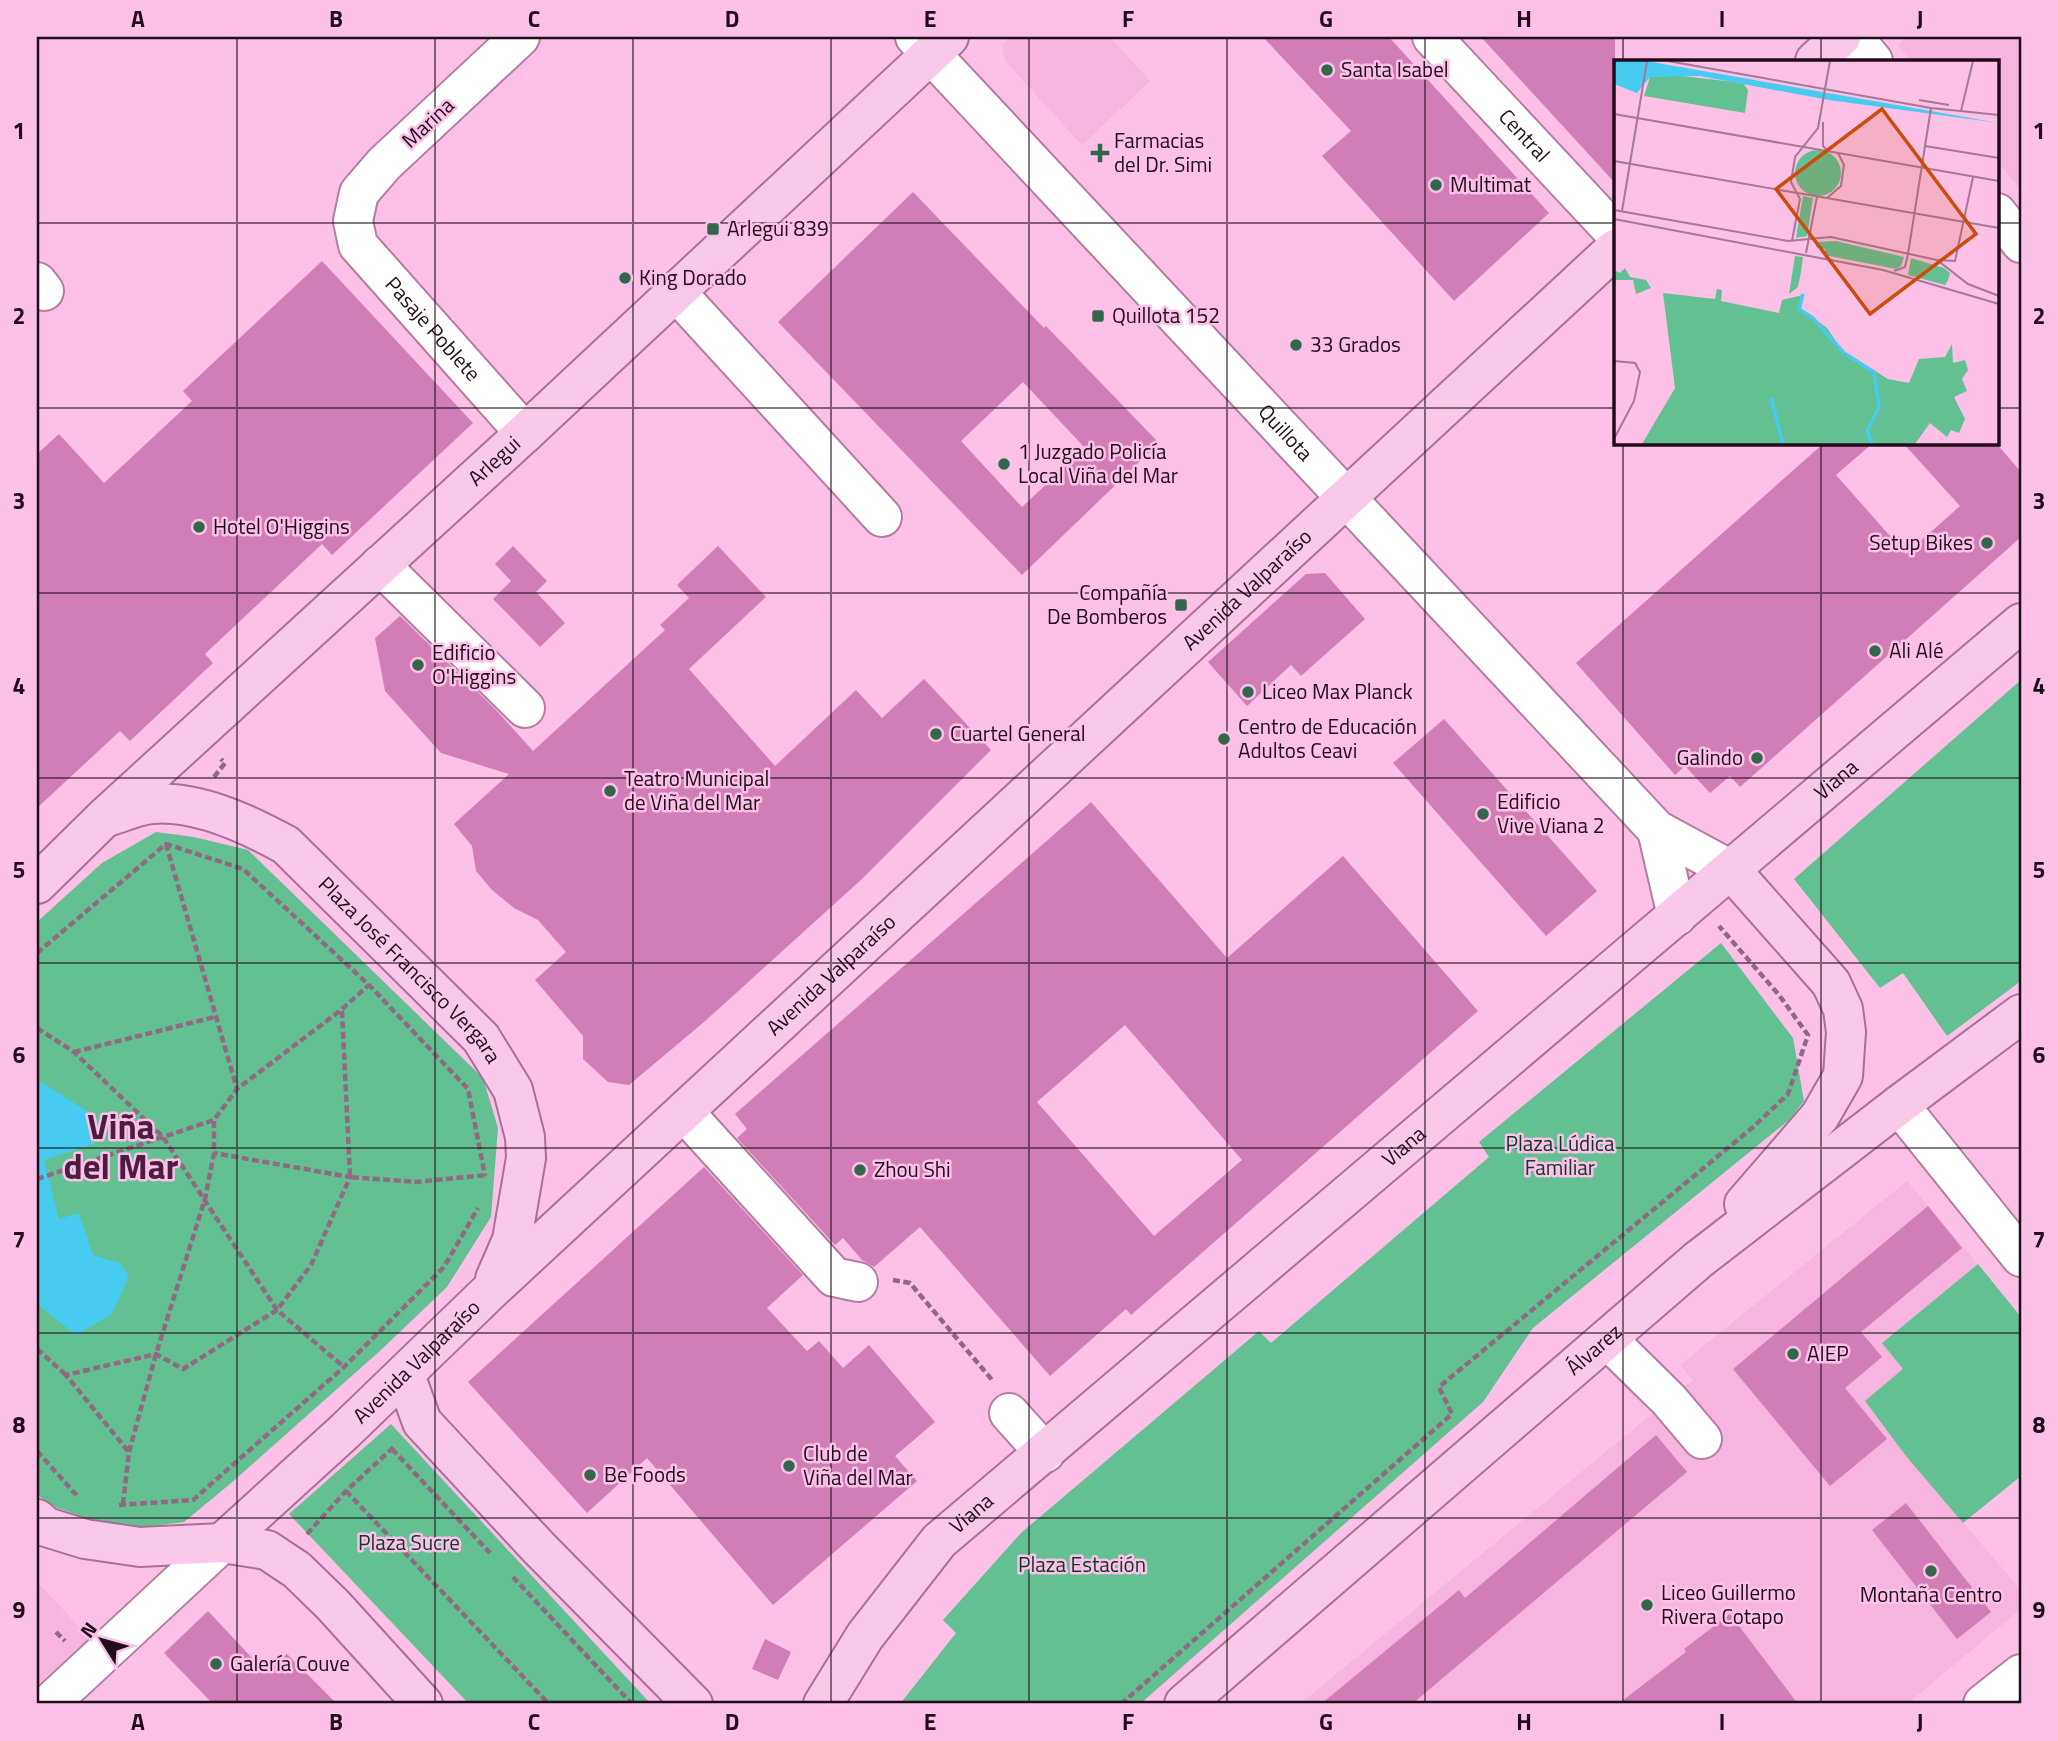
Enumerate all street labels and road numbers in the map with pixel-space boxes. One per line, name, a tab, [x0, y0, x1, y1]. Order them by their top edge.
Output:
street label: Marina	[394, 89, 461, 155]
street label: Central	[1492, 101, 1558, 169]
street label: Pasaje Poblete	[378, 269, 489, 388]
street label: Quillota	[1251, 396, 1321, 468]
street label: Arlegui	[460, 428, 527, 493]
street label: Avenida Valparaíso	[1174, 521, 1319, 657]
street label: Viana	[1806, 751, 1865, 807]
street label: Plaza José Francisco Vergara	[311, 869, 510, 1070]
street label: Avenida Valparaíso	[758, 906, 903, 1043]
street label: Viana	[1374, 1117, 1433, 1174]
street label: Avenida Valparaíso	[345, 1292, 487, 1431]
street label: Álvarez	[1558, 1316, 1629, 1382]
street label: Viana	[942, 1484, 1000, 1541]

